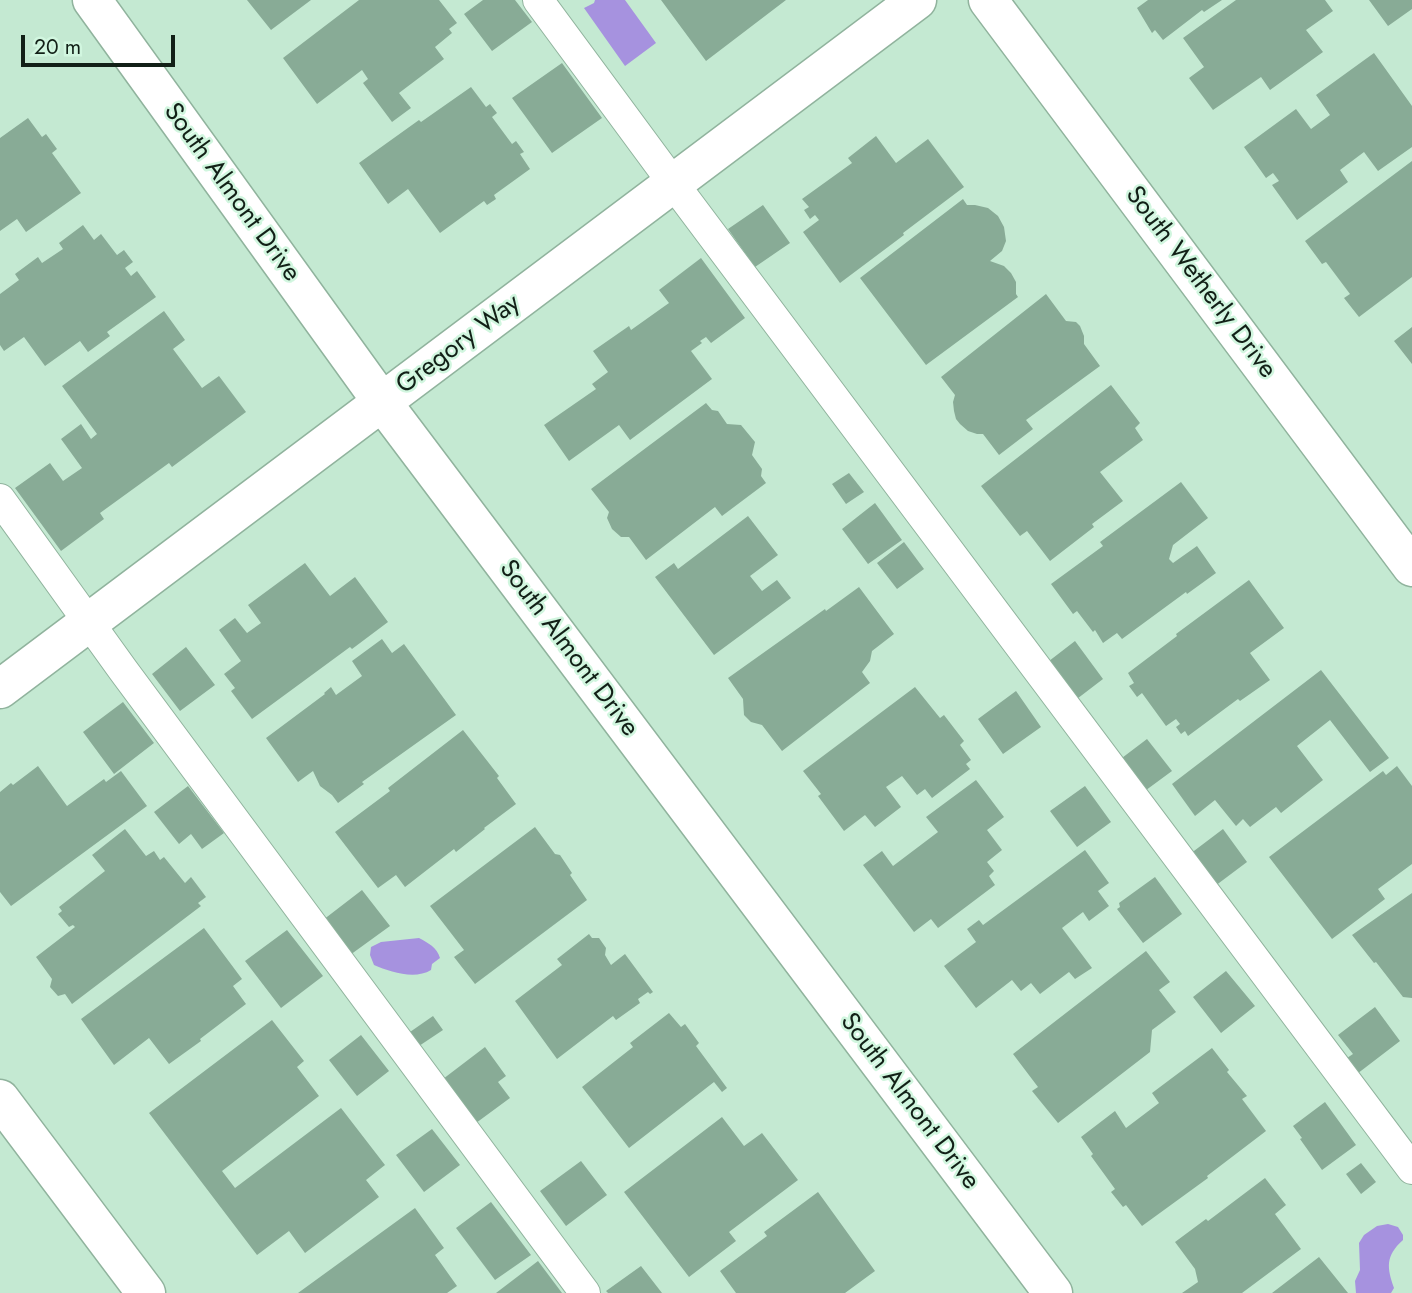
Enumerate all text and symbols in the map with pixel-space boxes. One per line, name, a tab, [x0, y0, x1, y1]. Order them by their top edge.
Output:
scale bar	[24, 21, 178, 65]
text: 20 m	[34, 32, 81, 62]
street label: South Almont Drive	[156, 98, 306, 288]
street label: South Wetherly Drive	[1118, 181, 1282, 385]
street label: Gregory Way	[391, 288, 527, 402]
street label: South Almont Drive	[491, 555, 645, 743]
street label: South Almont Drive	[832, 1008, 986, 1196]

